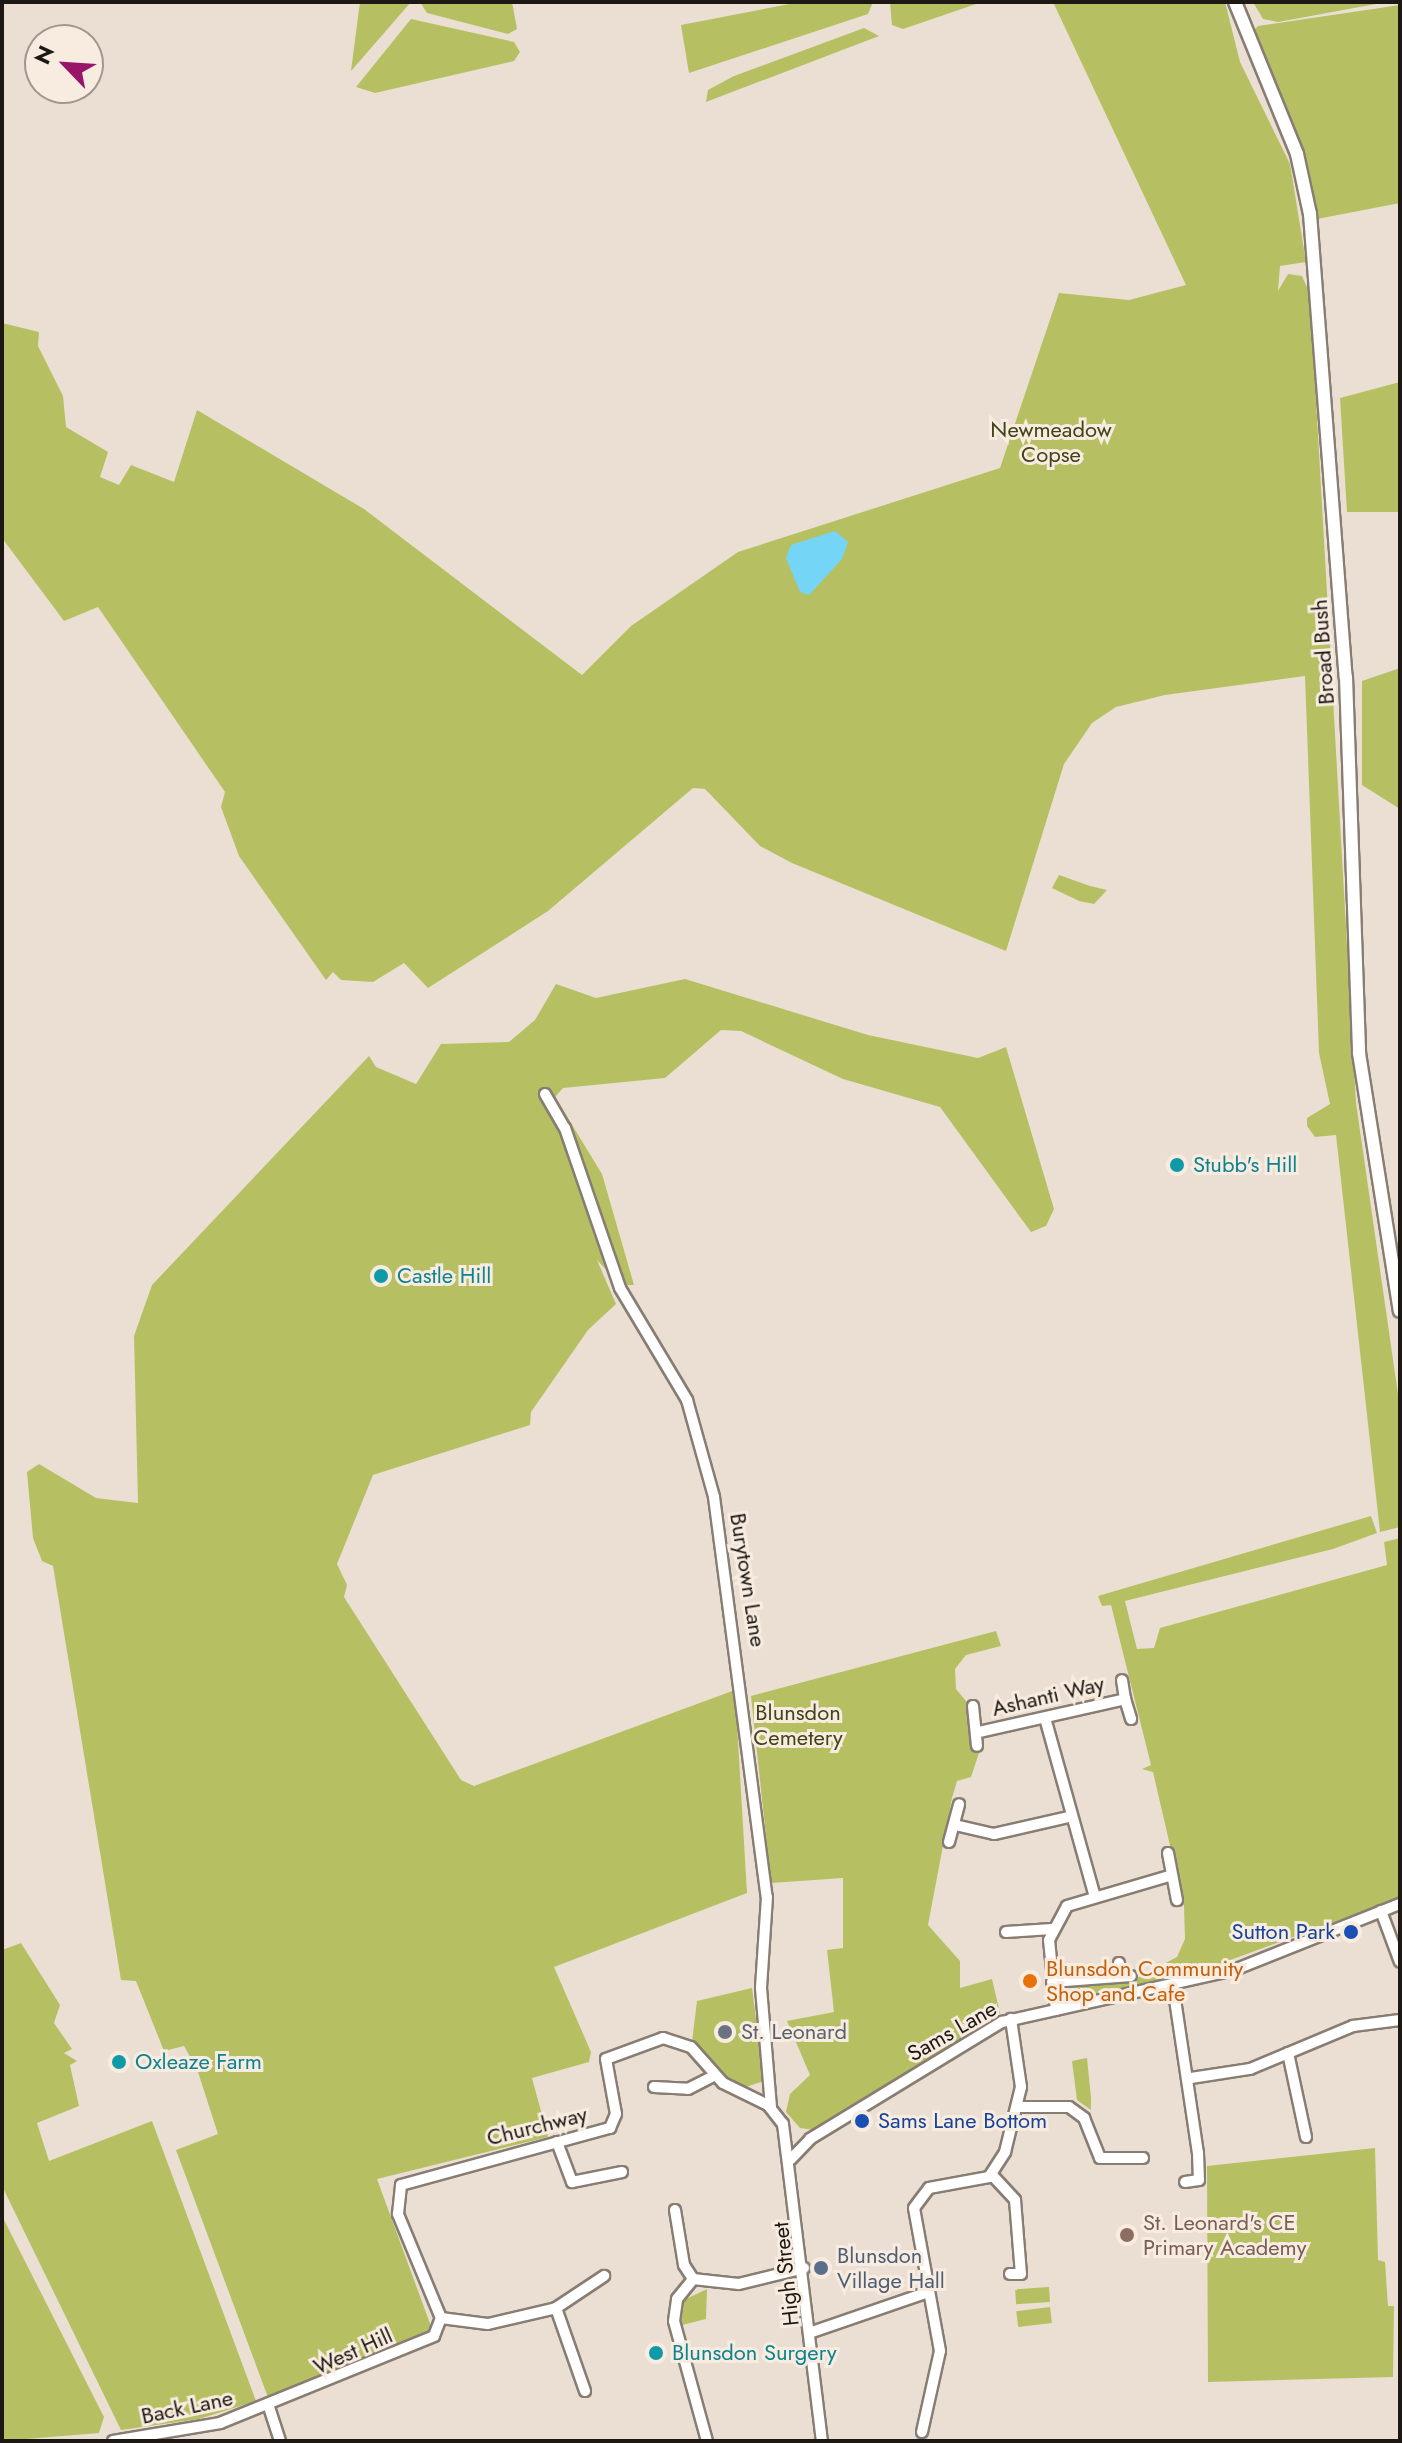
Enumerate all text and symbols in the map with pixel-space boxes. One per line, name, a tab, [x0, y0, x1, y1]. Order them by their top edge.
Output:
north arrow	[24, 24, 104, 104]
text: N	[26, 40, 62, 69]
park label: Newmeadow Copse	[990, 416, 1112, 468]
street label: Broad Bush	[1306, 598, 1340, 706]
place label: Stubb's Hill	[1193, 1152, 1297, 1178]
marker: Stubb's Hill	[1168, 1156, 1186, 1174]
place label: Castle Hill	[397, 1263, 491, 1289]
marker: Castle Hill	[372, 1267, 390, 1285]
street label: Burytown Lane	[724, 1511, 772, 1649]
street label: Ashanti Way	[989, 1670, 1107, 1722]
park label: Blunsdon Cemetery	[753, 1699, 843, 1750]
place label: Sutton Park	[1231, 1919, 1335, 1945]
marker: Sutton Park	[1342, 1923, 1360, 1941]
place label: Blunsdon Community Shop and Cafe	[1046, 1955, 1243, 2006]
marker: Blunsdon Community Shop and Cafe	[1021, 1972, 1039, 1990]
street label: Sams Lane	[903, 1995, 1001, 2067]
place label: St. Leonard	[741, 2019, 847, 2045]
marker: St. Leonard	[716, 2023, 734, 2041]
place label: Oxleaze Farm	[135, 2049, 262, 2075]
marker: Oxleaze Farm	[110, 2053, 128, 2071]
street label: Churchway	[484, 2101, 590, 2151]
place label: Sams Lane Bottom	[878, 2108, 1047, 2134]
marker: Sams Lane Bottom	[853, 2112, 871, 2130]
place label: St. Leonard's CE Primary Academy	[1143, 2209, 1306, 2260]
street label: High Street	[767, 2221, 805, 2327]
marker: St. Leonard's CE Primary Academy	[1118, 2226, 1136, 2244]
place label: Blunsdon Village Hall	[837, 2242, 945, 2294]
marker: Blunsdon Village Hall	[812, 2259, 830, 2277]
street label: West Hill	[309, 2322, 397, 2380]
place label: Blunsdon Surgery	[672, 2340, 837, 2366]
marker: Blunsdon Surgery	[647, 2344, 665, 2362]
street label: Back Lane	[139, 2384, 235, 2430]

